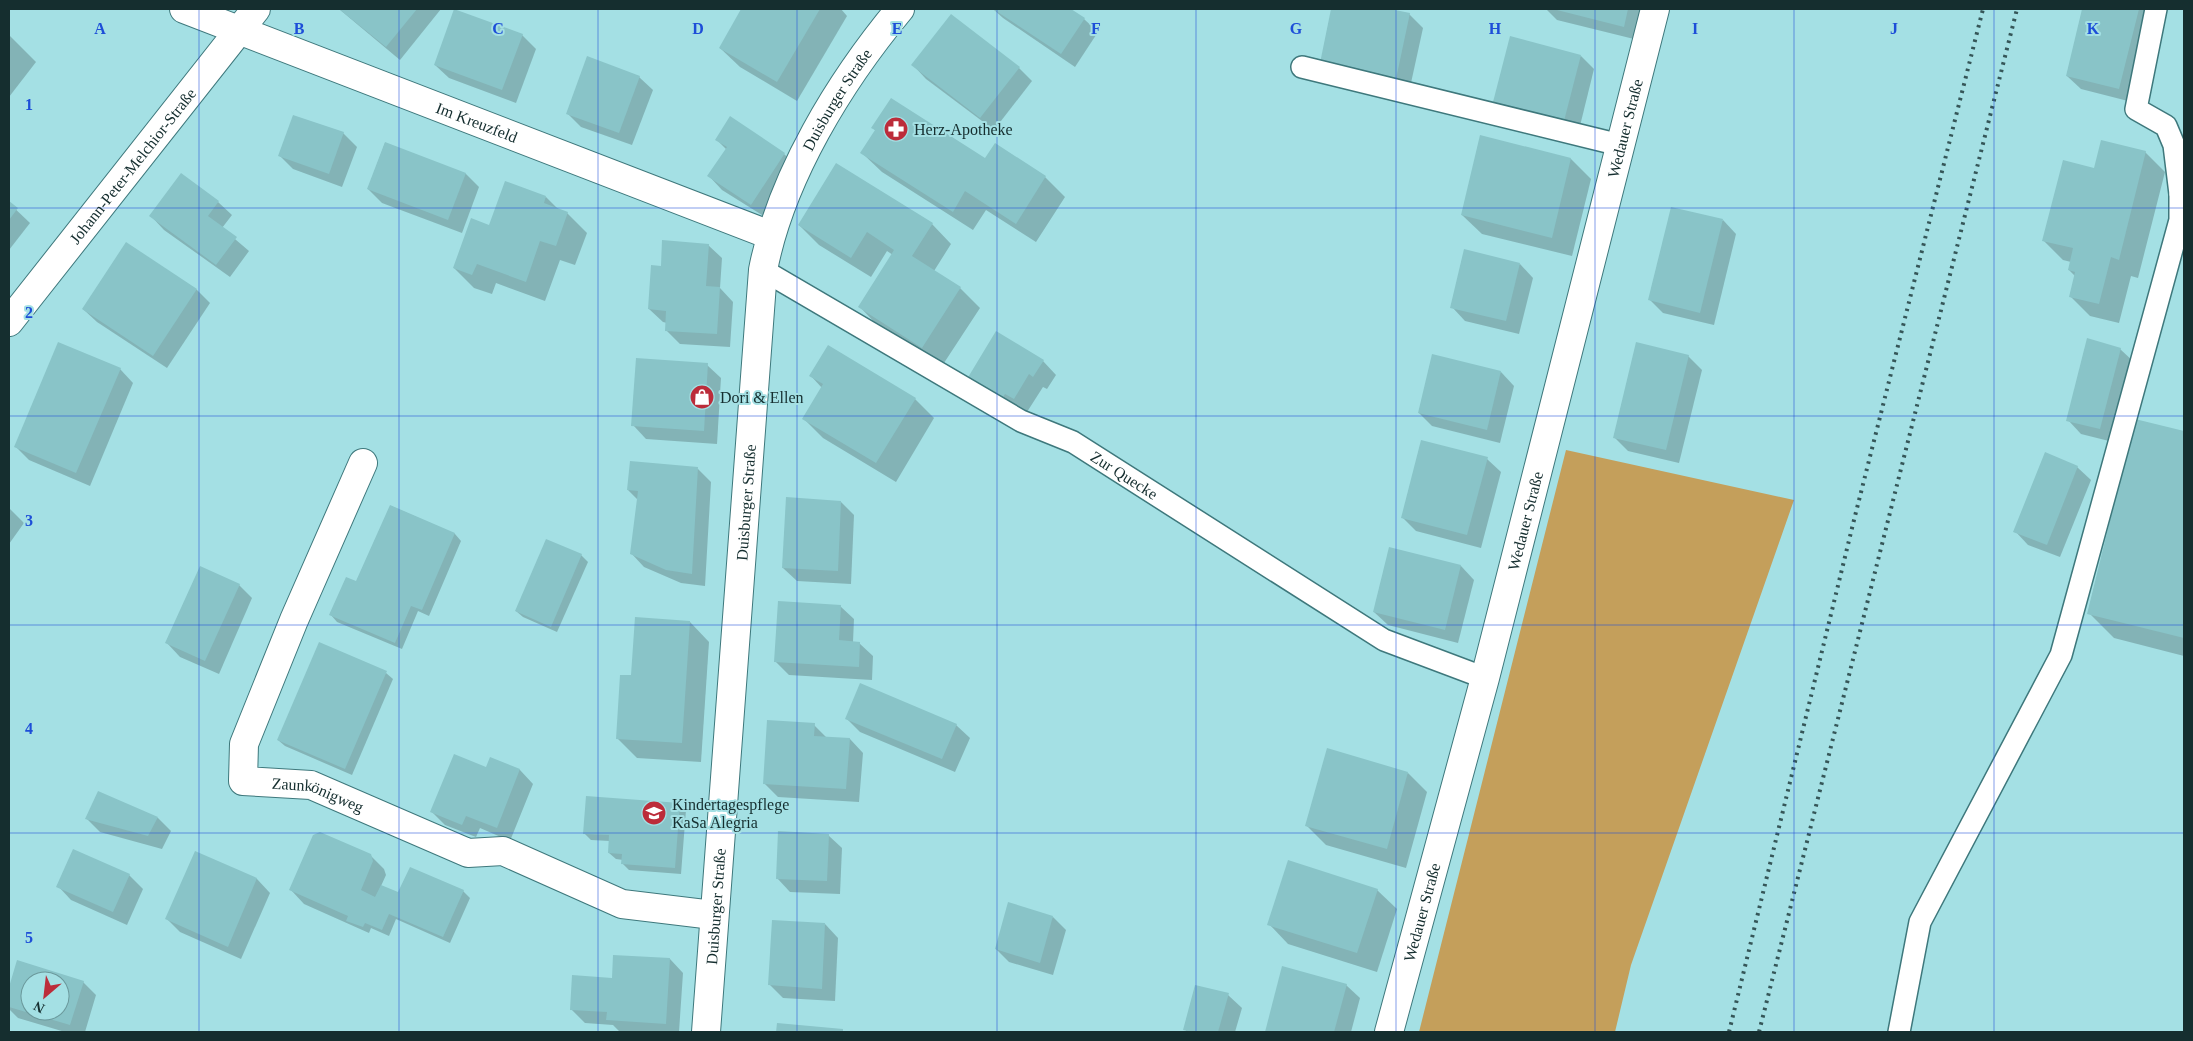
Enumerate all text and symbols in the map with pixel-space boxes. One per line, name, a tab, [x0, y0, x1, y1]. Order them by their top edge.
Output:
text: A	[94, 20, 106, 37]
text: B	[294, 20, 305, 37]
text: C	[492, 20, 504, 37]
text: D	[692, 20, 704, 37]
text: E	[892, 20, 902, 37]
text: F	[1091, 20, 1101, 37]
text: G	[1290, 20, 1303, 37]
text: H	[1489, 20, 1502, 37]
text: I	[1692, 20, 1698, 37]
text: J	[1890, 20, 1898, 37]
text: K	[2087, 20, 2100, 37]
street label: Duisburger Straße	[799, 45, 875, 153]
street label: Wedauer Straße	[1604, 77, 1645, 179]
street label: Johann-Peter-Melchior-Straße	[66, 85, 199, 247]
text: 1	[25, 96, 33, 113]
street label: Im Kreuzfeld	[434, 99, 520, 145]
pharmacy icon: Herz-Apotheke	[883, 116, 909, 142]
place label: Herz-Apotheke	[914, 121, 1013, 139]
text: 2	[25, 304, 33, 321]
shop icon: Dori & Ellen	[689, 384, 715, 410]
place label: Dori & Ellen	[720, 389, 804, 406]
street label: Duisburger Straße	[733, 444, 758, 561]
street label: Zur Quecke	[1088, 447, 1161, 502]
street label: Wedauer Straße	[1504, 470, 1546, 572]
text: 3	[25, 512, 33, 529]
text: 4	[25, 720, 33, 737]
street label: Zaunkönigweg	[271, 774, 366, 816]
place label: Kindertagespflege KaSa Alegria	[672, 796, 789, 832]
school or university icon: Kindertagespflege KaSa Alegria	[641, 800, 667, 826]
street label: Duisburger Straße	[703, 848, 728, 965]
street label: Wedauer Straße	[1400, 861, 1443, 963]
text: 5	[25, 929, 33, 946]
north arrow	[20, 971, 70, 1021]
text: N	[31, 998, 47, 1016]

